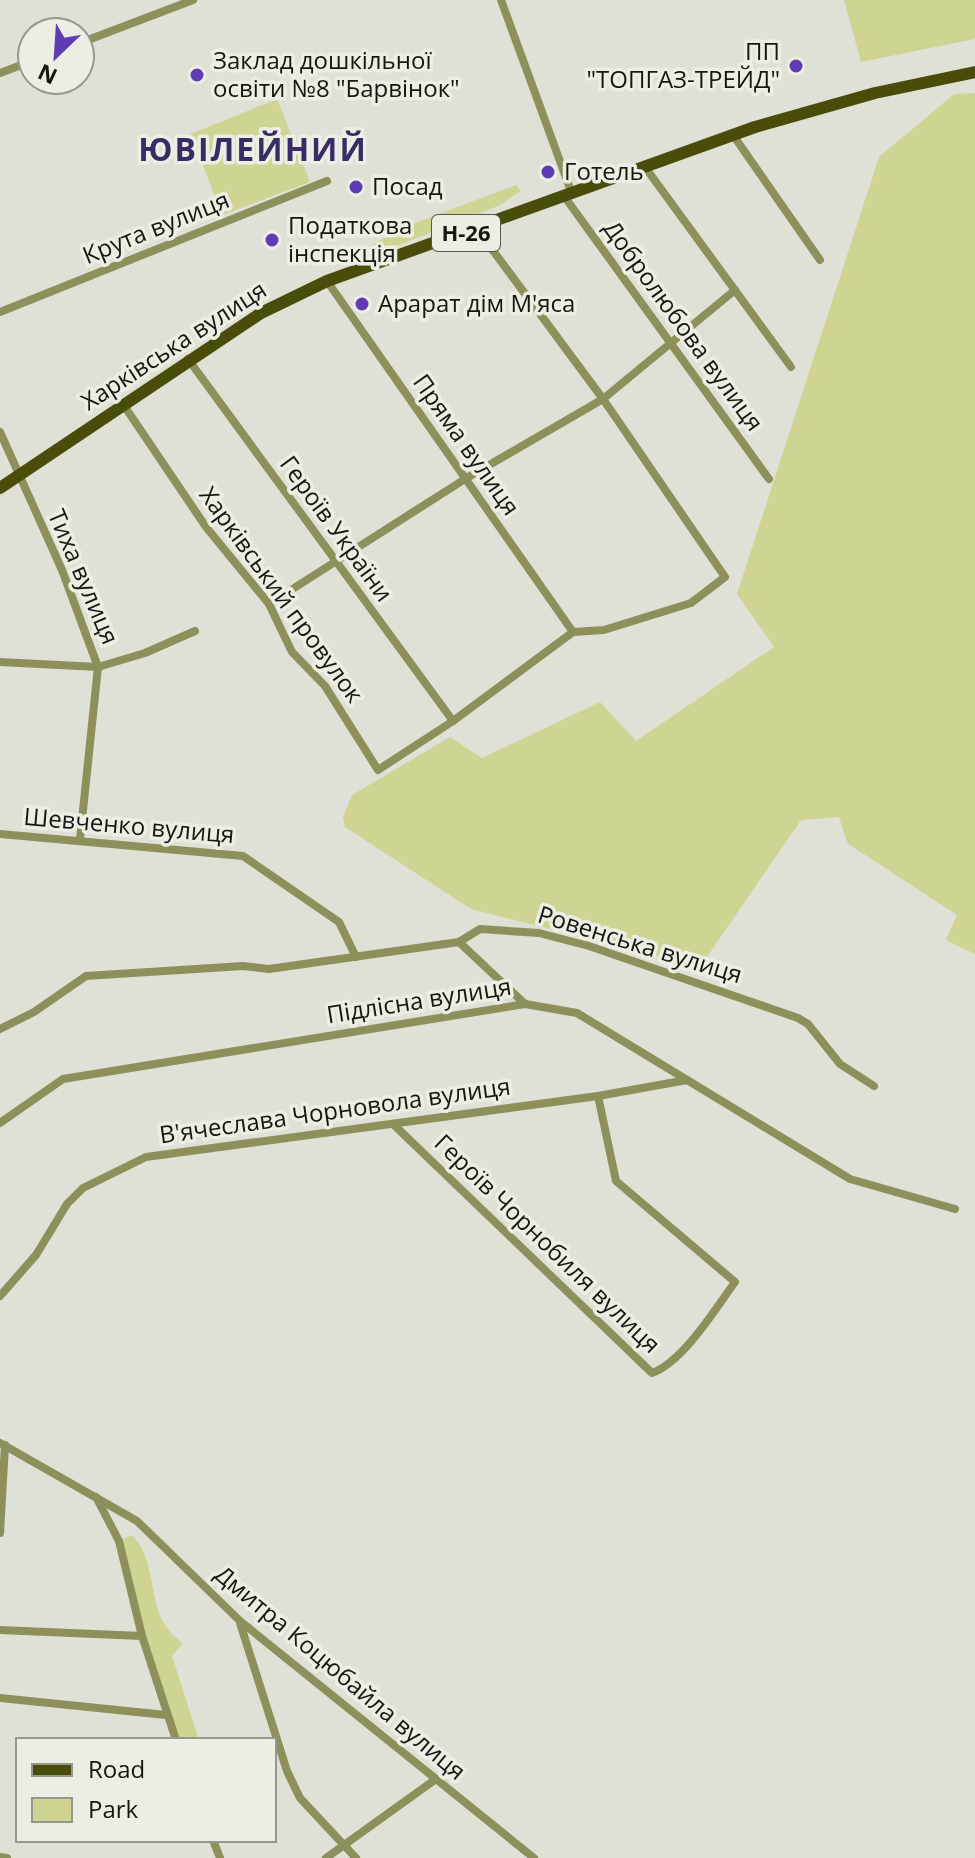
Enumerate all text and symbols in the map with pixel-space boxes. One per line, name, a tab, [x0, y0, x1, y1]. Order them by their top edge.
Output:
north arrow	[16, 16, 96, 96]
place label: ПП "ТОПГАЗ-ТРЕЙД"	[587, 34, 780, 95]
place label: Заклад дошкільної освіти №8 "Барвінок"	[213, 43, 460, 104]
marker: ПП "ТОПГАЗ-ТРЕЙД"	[787, 57, 805, 75]
text: N	[33, 58, 62, 92]
marker: Заклад дошкільної освіти №8 "Барвінок"	[188, 66, 206, 84]
district label: ЮВІЛЕЙНИЙ	[138, 127, 368, 170]
place label: Готель	[564, 154, 644, 187]
marker: Готель	[539, 163, 557, 181]
place label: Посад	[372, 169, 443, 202]
marker: Посад	[347, 178, 365, 196]
street label: Крута вулиця	[77, 182, 234, 271]
place label: Податкова інспекція	[288, 208, 412, 269]
street label: Добролюбова вулиця	[596, 213, 772, 437]
road number: Н-26	[432, 215, 500, 251]
marker: Податкова інспекція	[263, 231, 281, 249]
street label: Харківська вулиця	[74, 272, 272, 417]
place label: Арарат дім М'яса	[378, 286, 575, 319]
marker: Арарат дім М'яса	[353, 295, 371, 313]
street label: Пряма вулиця	[406, 367, 528, 521]
street label: Героїв України	[273, 448, 401, 608]
street label: Харківський провулок	[193, 480, 372, 709]
street label: Тиха вулиця	[41, 504, 128, 649]
street label: Шевченко вулиця	[22, 799, 236, 850]
street label: Ровенська вулиця	[534, 897, 747, 990]
street label: Підлісна вулиця	[324, 969, 513, 1030]
street label: В'ячеслава Чорновола вулиця	[157, 1069, 512, 1150]
street label: Героїв Чорнобиля вулиця	[428, 1126, 668, 1360]
street label: Дмитра Коцюбайла вулиця	[209, 1557, 473, 1787]
legend	[16, 1738, 276, 1842]
text: Road	[88, 1752, 145, 1785]
text: Park	[88, 1792, 139, 1825]

